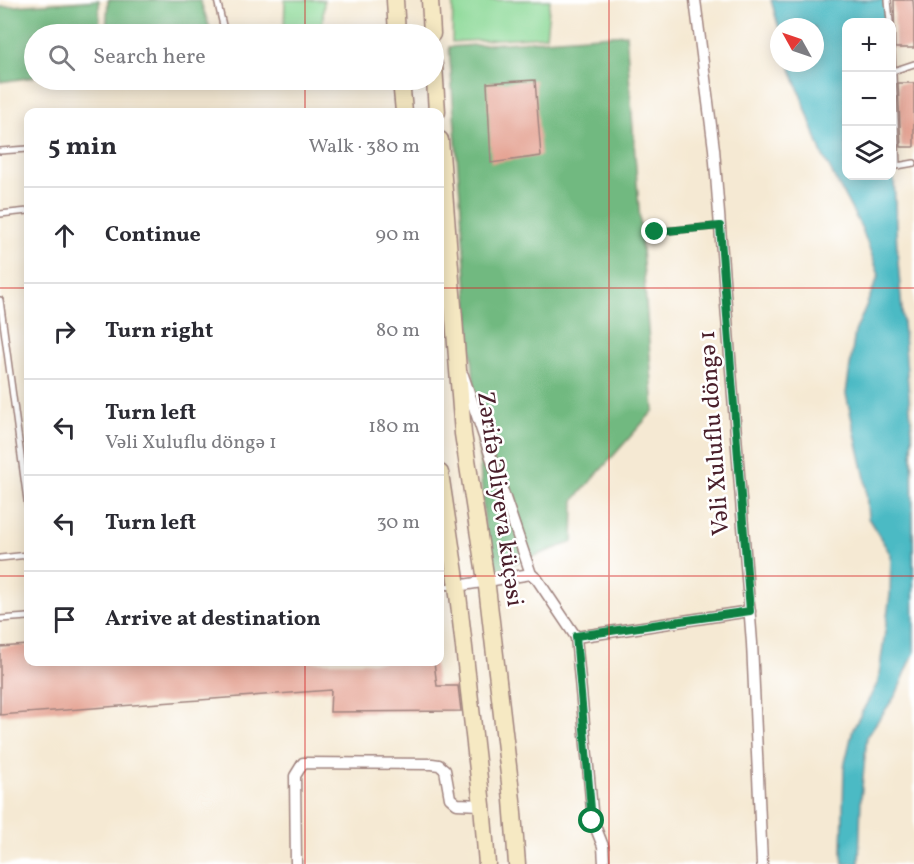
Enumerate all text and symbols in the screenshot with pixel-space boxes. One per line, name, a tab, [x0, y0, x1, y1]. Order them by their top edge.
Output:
north arrow	[770, 18, 824, 72]
map controls	[842, 18, 896, 180]
button: +	[842, 18, 896, 72]
search box	[24, 24, 444, 90]
icon: search	[45, 41, 78, 74]
text: Search here	[93, 42, 206, 73]
button: −	[842, 72, 896, 126]
button: layers	[842, 126, 896, 180]
text: 5 min	[48, 129, 117, 165]
text: Walk · 380 m	[308, 133, 420, 161]
route end	[641, 218, 667, 244]
icon: ahead	[48, 219, 81, 252]
text: Continue	[105, 220, 201, 251]
text: 90 m	[376, 221, 420, 249]
icon: right	[48, 315, 81, 348]
text: Turn right	[105, 316, 213, 347]
text: 80 m	[376, 317, 420, 345]
street label: Vəli Xuluflu döngə 1	[691, 329, 739, 537]
street label: Zərifə Əliyeva küçəsi	[467, 389, 531, 609]
text: Turn left	[105, 398, 196, 429]
icon: left	[48, 411, 81, 444]
text: 180 m	[368, 413, 420, 441]
text: Vəli Xuluflu döngə 1	[105, 429, 277, 457]
icon: left	[48, 507, 81, 540]
text: Turn left	[105, 508, 196, 539]
text: 30 m	[376, 509, 420, 537]
icon: arrive	[48, 603, 81, 636]
text: Arrive at destination	[105, 604, 321, 635]
route start	[578, 807, 604, 833]

